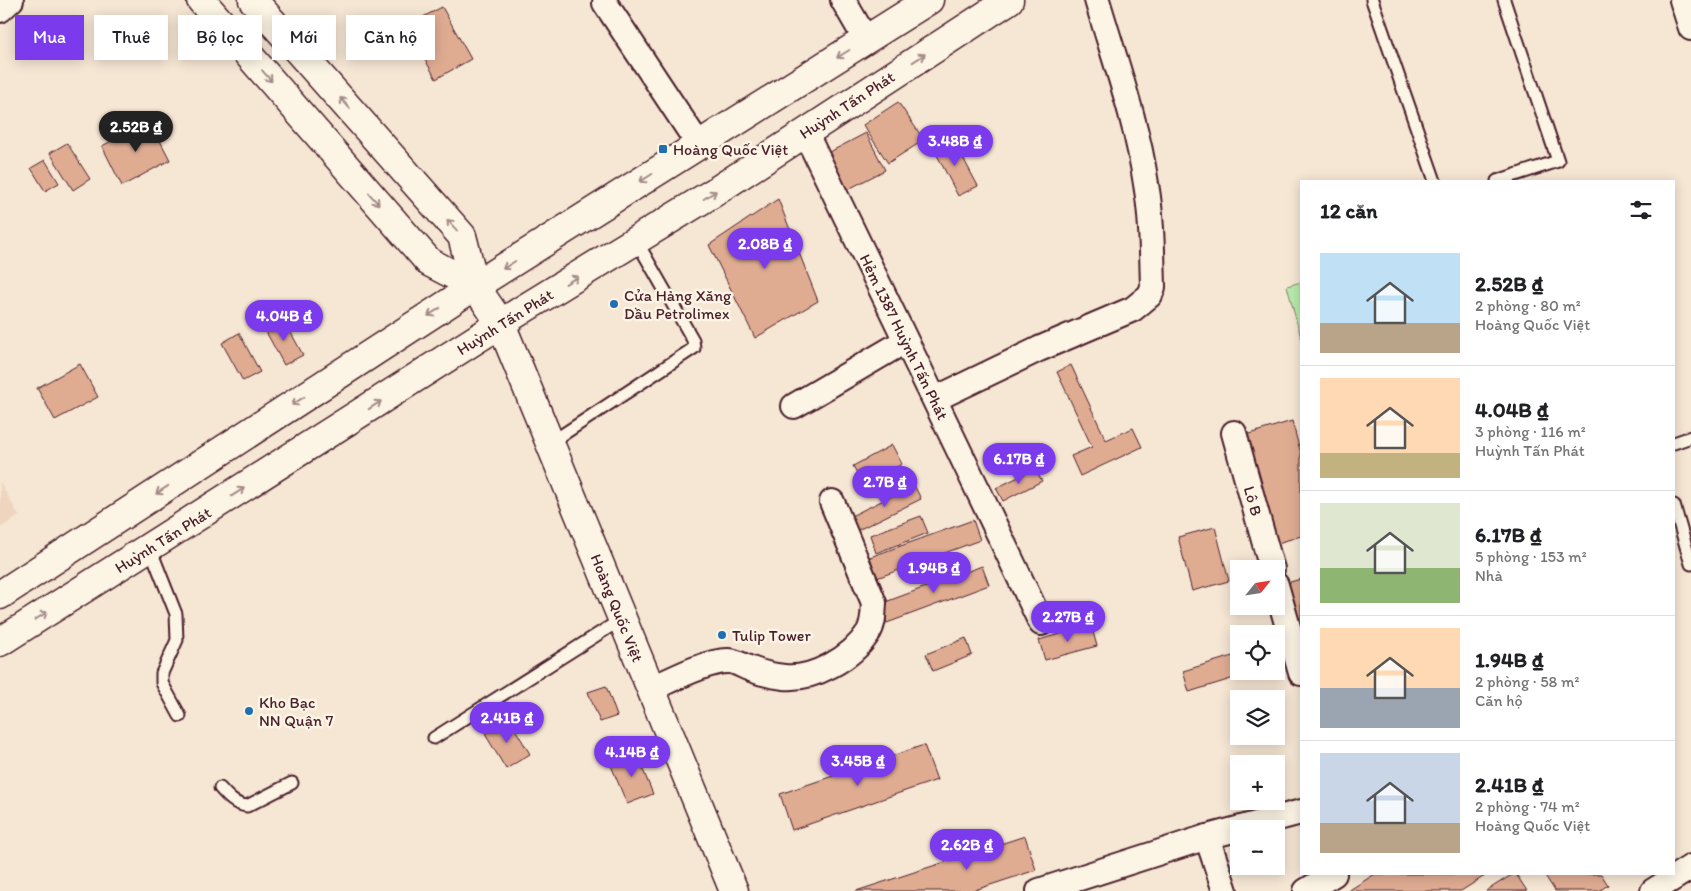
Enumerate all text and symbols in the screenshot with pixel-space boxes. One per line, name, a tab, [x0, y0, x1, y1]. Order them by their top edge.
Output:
chip: Mua	[15, 15, 84, 60]
chip: Thuê	[94, 15, 168, 60]
chip: Bộ lọc	[178, 15, 262, 60]
chip: Mới	[272, 15, 336, 60]
chip: Căn hộ	[346, 15, 435, 60]
one-way arrow	[837, 50, 851, 60]
one-way arrow	[912, 53, 926, 63]
street label: Huỳnh Tấn Phát	[796, 67, 898, 143]
one-way arrow	[262, 70, 273, 83]
one-way arrow	[339, 97, 350, 110]
pin: 2.52B ₫	[90, 110, 182, 153]
text: 2.52B ₫	[110, 117, 162, 136]
pin: 3.48B ₫	[909, 124, 1001, 167]
text: 3.48B ₫	[928, 131, 982, 150]
place label: Hoàng Quốc Việt	[673, 140, 788, 159]
marker: Hoàng Quốc Việt	[657, 143, 669, 155]
one-way arrow	[640, 173, 654, 183]
one-way arrow	[703, 189, 717, 200]
one-way arrow	[368, 192, 379, 205]
icon: filters	[1627, 196, 1655, 224]
text: 12 căn	[1320, 198, 1378, 223]
one-way arrow	[447, 219, 458, 232]
pin: 2.08B ₫	[719, 228, 811, 270]
text: 2.08B ₫	[738, 234, 792, 253]
street label: Hẻm 1387 Huỳnh Tấn Phát	[856, 251, 952, 423]
one-way arrow	[502, 260, 516, 270]
text: 2.52B ₫	[1475, 271, 1543, 296]
icon: home	[1360, 273, 1420, 333]
one-way arrow	[564, 274, 578, 284]
street label: Huỳnh Tấn Phát	[453, 285, 557, 359]
place label: Cửa Hàng Xăng Dầu Petrolimex	[624, 286, 732, 323]
text: 2 phòng · 80 m²	[1475, 296, 1581, 315]
marker: Cửa Hàng Xăng Dầu Petrolimex	[608, 298, 620, 310]
pin: 4.04B ₫	[238, 300, 330, 342]
text: 4.04B ₫	[256, 306, 312, 325]
one-way arrow	[428, 308, 442, 318]
text: Hoàng Quốc Việt	[1475, 315, 1590, 334]
one-way arrow	[291, 396, 305, 406]
text: 4.04B ₫	[1475, 397, 1549, 422]
icon: home	[1360, 398, 1420, 458]
one-way arrow	[367, 400, 381, 410]
text: 3 phòng · 116 m²	[1475, 422, 1586, 441]
text: Huỳnh Tấn Phát	[1475, 441, 1585, 460]
pin: 6.17B ₫	[973, 442, 1065, 485]
text: 6.17B ₫	[994, 449, 1044, 468]
pin: 2.7B ₫	[844, 466, 926, 508]
text: 2.7B ₫	[863, 472, 907, 491]
one-way arrow	[155, 484, 169, 495]
street label: Lô B	[1240, 484, 1266, 518]
one-way arrow	[230, 487, 244, 497]
street label: Huỳnh Tấn Phát	[111, 503, 215, 577]
text: 6.17B ₫	[1475, 522, 1542, 547]
icon: home	[1360, 523, 1420, 583]
text: 5 phòng · 153 m²	[1475, 547, 1587, 566]
street label: Hoàng Quốc Việt	[587, 551, 647, 665]
pin: 1.94B ₫	[888, 552, 980, 594]
text: 1.94B ₫	[908, 558, 960, 577]
north arrow	[1230, 560, 1285, 615]
map controls	[1230, 560, 1285, 875]
text: Nhà	[1475, 566, 1503, 585]
pin: 2.27B ₫	[1022, 600, 1114, 643]
text: 2.27B ₫	[1042, 607, 1094, 626]
one-way arrow	[34, 611, 48, 621]
button: locate	[1230, 625, 1285, 680]
place label: Tulip Tower	[732, 626, 811, 645]
marker: Tulip Tower	[716, 629, 728, 641]
text: 1.94B ₫	[1475, 647, 1544, 672]
icon: home	[1360, 648, 1420, 708]
text: 2 phòng · 58 m²	[1475, 672, 1579, 691]
button: layers	[1230, 690, 1285, 745]
text: Căn hộ	[1475, 691, 1523, 710]
place label: Kho Bạc NN Quận 7	[259, 693, 334, 730]
pin: 2.41B ₫	[461, 702, 553, 744]
marker: Kho Bạc NN Quận 7	[243, 705, 255, 717]
text: 2.41B ₫	[481, 708, 533, 727]
pin: 4.14B ₫	[586, 736, 678, 778]
text: 4.14B ₫	[605, 742, 659, 761]
pin: 3.45B ₫	[812, 744, 904, 787]
text: 3.45B ₫	[831, 751, 885, 770]
button: +	[1230, 755, 1285, 810]
text: 2.41B ₫	[1475, 772, 1544, 797]
icon: home	[1360, 773, 1420, 833]
text: 2 phòng · 74 m²	[1475, 797, 1580, 816]
text: Hoàng Quốc Việt	[1475, 816, 1590, 835]
button: −	[1230, 820, 1285, 875]
pin: 2.62B ₫	[921, 828, 1013, 871]
text: 2.62B ₫	[941, 835, 993, 854]

